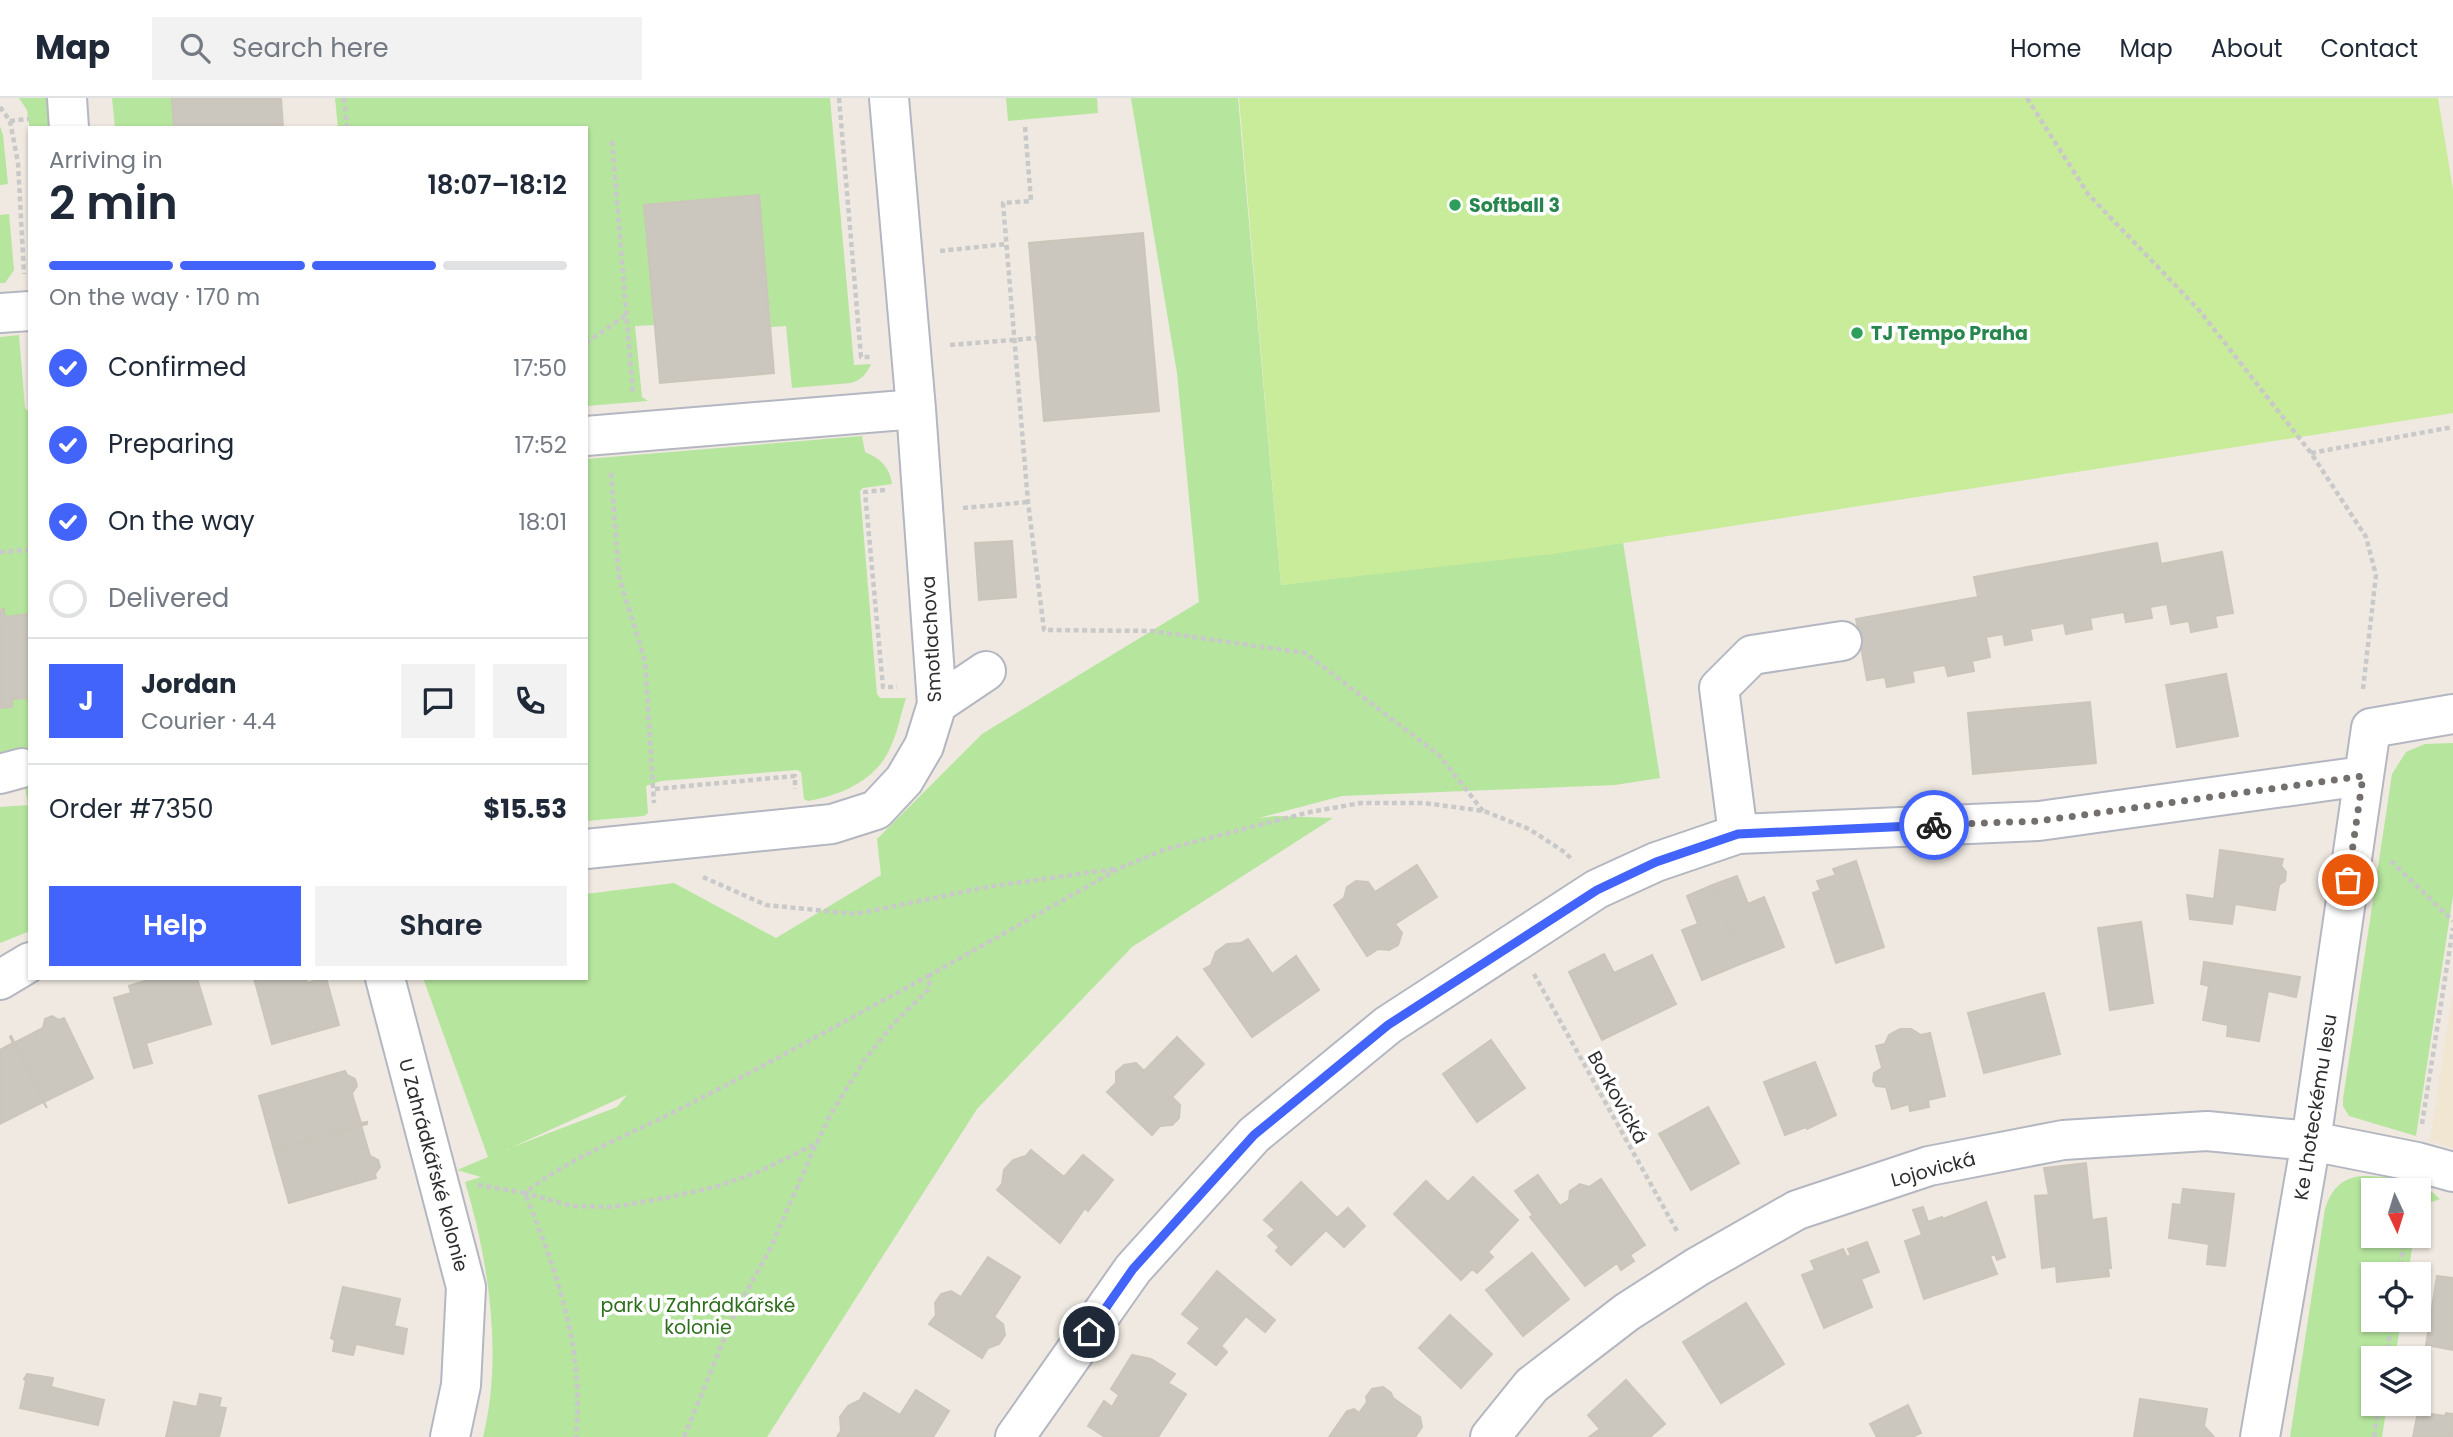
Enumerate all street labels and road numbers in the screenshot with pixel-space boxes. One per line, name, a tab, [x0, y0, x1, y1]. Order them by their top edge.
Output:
street label: Smotlachova	[915, 575, 948, 703]
street label: Ke Lhoteckému lesu	[2287, 1012, 2344, 1202]
street label: Borkovická	[1581, 1046, 1654, 1149]
street label: U Zahrádkářské kolonie	[392, 1056, 475, 1275]
street label: Lojovická	[1888, 1145, 1979, 1194]

